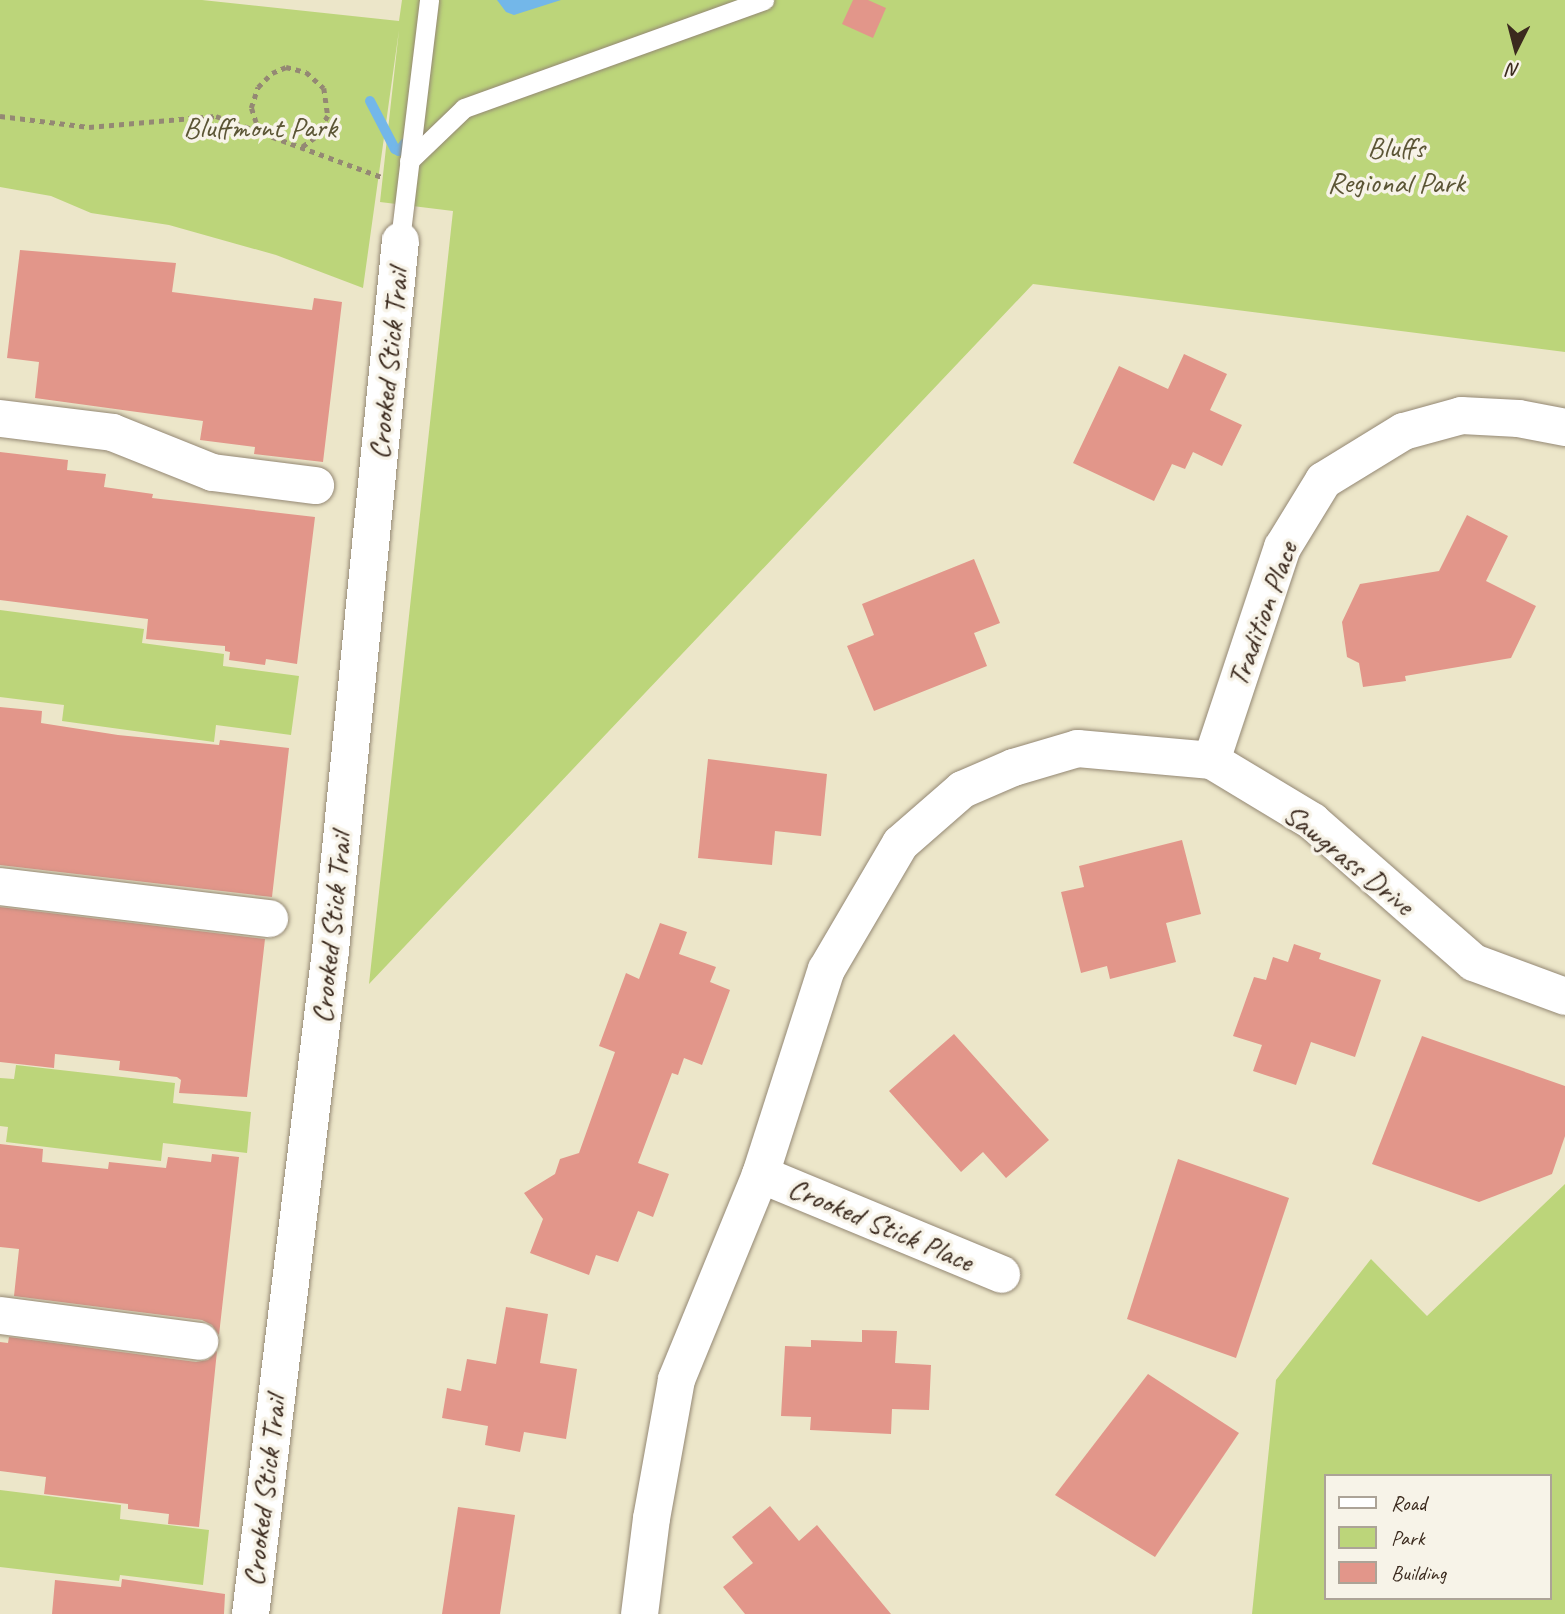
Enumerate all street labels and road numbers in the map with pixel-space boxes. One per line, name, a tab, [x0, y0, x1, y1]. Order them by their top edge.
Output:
street label: Crooked Stick Trail	[360, 267, 416, 461]
street label: Tradition Place	[1219, 536, 1305, 692]
street label: Sawgrass Drive	[1276, 795, 1422, 923]
street label: Crooked Stick Trail	[303, 831, 359, 1025]
street label: Crooked Stick Place	[783, 1169, 979, 1279]
street label: Crooked Stick Trail	[234, 1394, 294, 1588]

